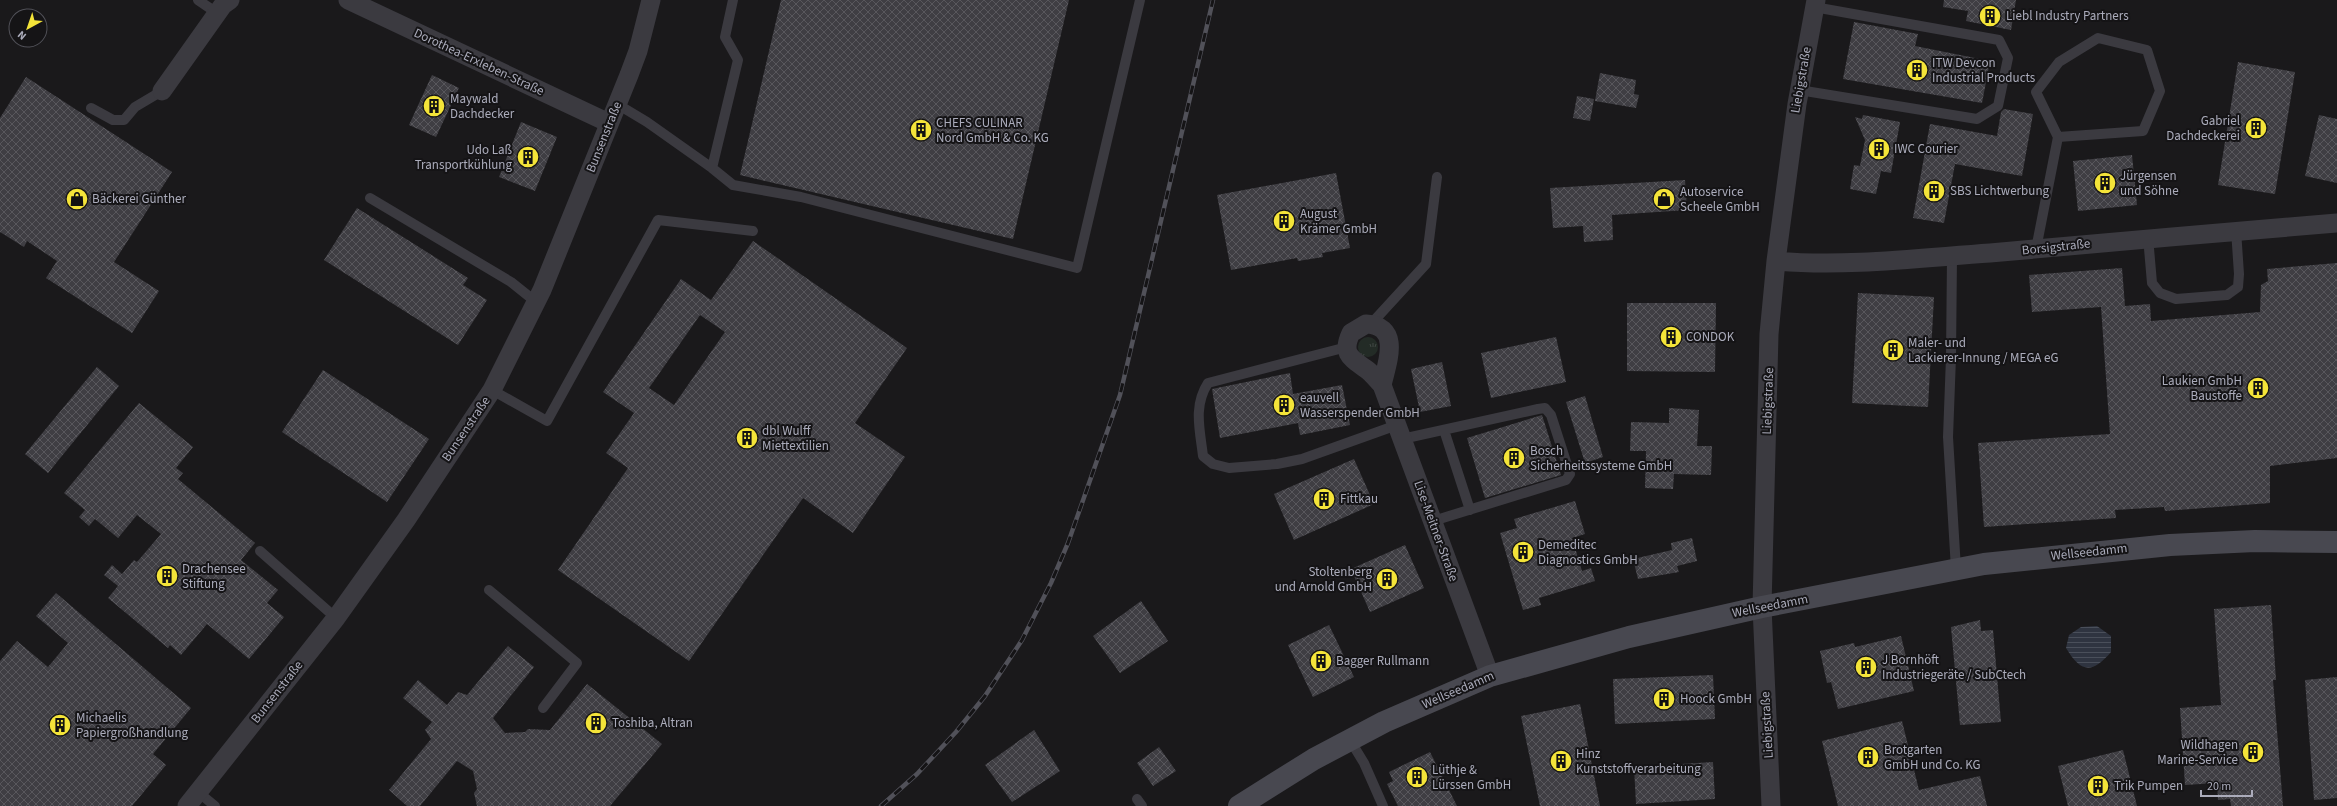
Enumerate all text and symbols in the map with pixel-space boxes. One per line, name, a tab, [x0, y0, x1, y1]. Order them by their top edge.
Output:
building icon: Liebl Industry Partners	[1977, 3, 2003, 29]
place label: Liebl Industry Partners	[2006, 7, 2129, 25]
north arrow	[8, 8, 48, 48]
street label: Dorothea-Erxleben-Straße	[411, 24, 547, 100]
text: N	[14, 27, 30, 43]
street label: Liebigstraße	[1786, 45, 1816, 115]
place label: ITW Devcon Industrial Products	[1932, 54, 2036, 87]
building icon: ITW Devcon Industrial Products	[1904, 57, 1930, 83]
place label: Maywald Dachdecker	[450, 90, 515, 123]
building icon: Maywald Dachdecker	[421, 93, 447, 119]
street label: Bunsenstraße	[582, 99, 626, 175]
place label: Gabriel Dachdeckerei	[2166, 112, 2240, 145]
place label: CHEFS CULINAR Nord GmbH & Co. KG	[936, 114, 1049, 147]
building icon: Gabriel Dachdeckerei	[2243, 115, 2269, 141]
building icon: CHEFS CULINAR Nord GmbH & Co. KG	[908, 117, 934, 143]
building icon: IWC Courier	[1866, 136, 1892, 162]
place label: IWC Courier	[1894, 140, 1958, 158]
place label: Udo Laß Transportkühlung	[415, 141, 513, 174]
building icon: Udo Laß Transportkühlung	[515, 144, 541, 170]
place label: Jürgensen und Söhne	[2120, 167, 2179, 200]
building icon: Jürgensen und Söhne	[2092, 170, 2118, 196]
building icon: SBS Lichtwerbung	[1921, 178, 1947, 204]
place label: SBS Lichtwerbung	[1950, 182, 2049, 200]
place label: Autoservice Scheele GmbH	[1680, 183, 1760, 216]
shop icon: Bäckerei Günther	[64, 186, 90, 212]
shop icon: Autoservice Scheele GmbH	[1651, 186, 1677, 212]
place label: Bäckerei Günther	[92, 190, 187, 208]
place label: August Krämer GmbH	[1300, 205, 1377, 238]
building icon: August Krämer GmbH	[1271, 208, 1297, 234]
street label: Borsigstraße	[2021, 234, 2091, 260]
building icon: CONDOK	[1658, 324, 1684, 350]
place label: CONDOK	[1686, 328, 1735, 346]
place label: Maler- und Lackierer-Innung / MEGA eG	[1908, 334, 2058, 367]
building icon: Maler- und Lackierer-Innung / MEGA eG	[1880, 337, 1906, 363]
street label: Liebigstraße	[1758, 367, 1778, 435]
place label: Laukien GmbH Baustoffe	[2162, 372, 2242, 405]
building icon: Laukien GmbH Baustoffe	[2245, 375, 2271, 401]
place label: eauvell Wasserspender GmbH	[1300, 389, 1420, 422]
building icon: eauvell Wasserspender GmbH	[1271, 392, 1297, 418]
street label: Bunsenstraße	[438, 393, 494, 465]
place label: dbl Wulff Miettextilien	[762, 422, 829, 455]
building icon: dbl Wulff Miettextilien	[734, 425, 760, 451]
place label: Bosch Sicherheitssysteme GmbH	[1530, 442, 1672, 475]
building icon: Bosch Sicherheitssysteme GmbH	[1501, 445, 1527, 471]
street label: Lise-Meitner-Straße	[1409, 478, 1463, 584]
building icon: Fittkau	[1311, 486, 1337, 512]
place label: Fittkau	[1340, 490, 1378, 508]
place label: Demeditec Diagnostics GmbH	[1538, 536, 1638, 569]
building icon: Demeditec Diagnostics GmbH	[1510, 539, 1536, 565]
street label: Wellseedamm	[2050, 539, 2128, 565]
place label: Drachensee Stiftung	[182, 560, 246, 593]
building icon: Drachensee Stiftung	[154, 563, 180, 589]
place label: Stoltenberg und Arnold GmbH	[1275, 563, 1372, 596]
building icon: Stoltenberg und Arnold GmbH	[1374, 566, 1400, 592]
street label: Wellseedamm	[1731, 590, 1809, 622]
building icon: Bagger Rullmann	[1308, 648, 1334, 674]
place label: J Bornhöft Industriegeräte / SubCtech	[1882, 651, 2026, 684]
place label: Bagger Rullmann	[1336, 652, 1429, 670]
building icon: J Bornhöft Industriegeräte / SubCtech	[1853, 654, 1879, 680]
street label: Bunsenstraße	[247, 657, 307, 727]
street label: Wellseedamm	[1419, 667, 1497, 713]
building icon: Hoock GmbH	[1651, 686, 1677, 712]
place label: Hoock GmbH	[1680, 690, 1752, 708]
street label: Liebigstraße	[1756, 691, 1778, 759]
place label: Michaelis Papiergroßhandlung	[76, 709, 189, 742]
building icon: Toshiba, Altran	[583, 710, 609, 736]
building icon: Michaelis Papiergroßhandlung	[47, 712, 73, 738]
place label: Toshiba, Altran	[612, 714, 693, 732]
place label: Wildhagen Marine-Service	[2157, 736, 2238, 769]
building icon: Wildhagen Marine-Service	[2240, 739, 2266, 765]
place label: Brotgarten GmbH und Co. KG	[1884, 741, 1981, 774]
building icon: Brotgarten GmbH und Co. KG	[1855, 744, 1881, 770]
place label: Hinz Kunststoffverarbeitung	[1576, 745, 1701, 778]
building icon: Hinz Kunststoffverarbeitung	[1548, 748, 1574, 774]
place label: Lüthje & Lürssen GmbH	[1432, 761, 1511, 794]
building icon: Lüthje & Lürssen GmbH	[1404, 764, 1430, 790]
scale bar	[2201, 772, 2252, 798]
building icon: Trik Pumpen	[2085, 773, 2111, 799]
place label: Trik Pumpen	[2114, 777, 2183, 795]
text: 20 m	[2207, 778, 2231, 795]

